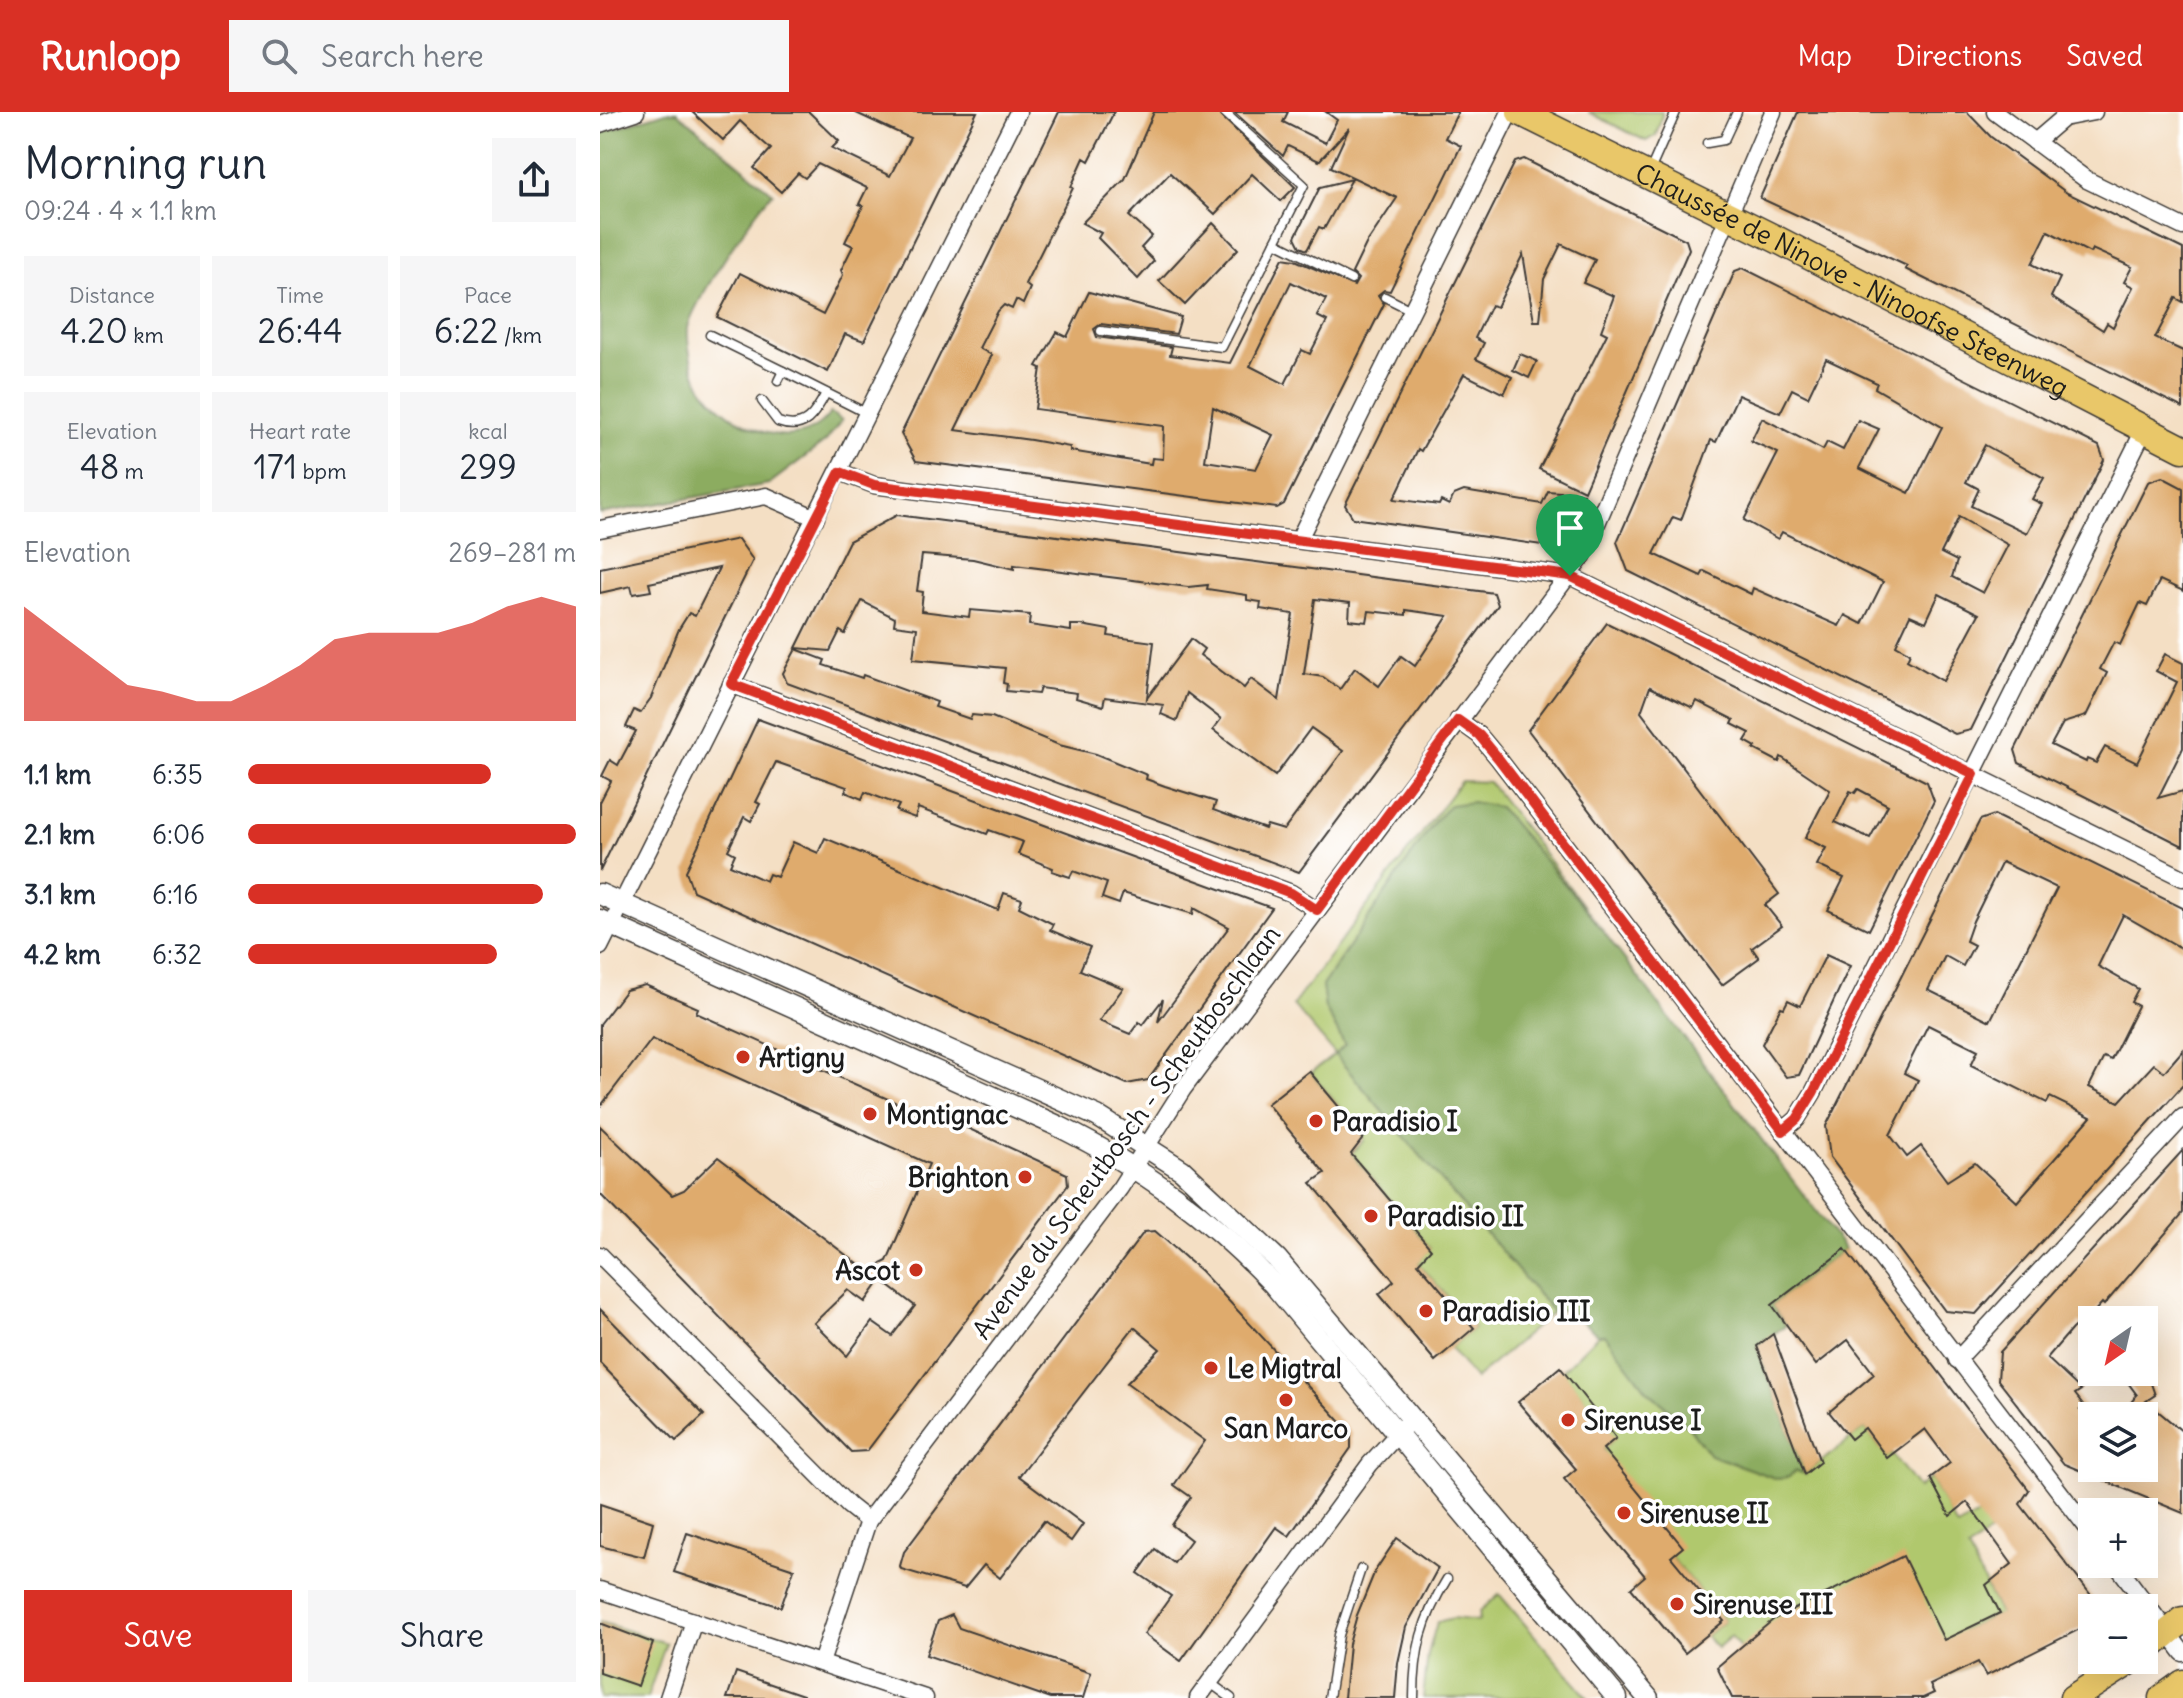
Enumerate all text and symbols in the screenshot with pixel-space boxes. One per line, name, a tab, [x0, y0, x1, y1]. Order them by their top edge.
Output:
search box	[229, 20, 789, 92]
text: Runloop	[40, 33, 181, 80]
icon: search	[257, 34, 301, 78]
text: Search here	[321, 37, 484, 75]
text: Map	[1797, 38, 1852, 74]
text: Directions	[1896, 38, 2022, 74]
text: Saved	[2066, 38, 2143, 74]
text: Morning run	[24, 136, 267, 191]
button: share	[492, 138, 576, 222]
street label: Chaussée de Ninove - Ninoofse Steenweg	[1630, 156, 2074, 404]
text: 09:24 · 4 × 1.1 km	[24, 194, 217, 227]
text: Distance	[69, 281, 155, 309]
text: Time	[276, 281, 324, 309]
text: Pace	[464, 281, 512, 309]
text: 4.20	[60, 309, 128, 352]
text: 26:44	[257, 309, 343, 352]
text: 6:22	[434, 309, 498, 352]
text: km	[128, 321, 164, 349]
text: /km	[498, 321, 542, 349]
text: Elevation	[67, 417, 157, 445]
text: Heart rate	[249, 417, 351, 445]
text: kcal	[468, 417, 508, 445]
text: 48	[80, 445, 119, 488]
text: 171	[254, 445, 297, 488]
text: 299	[459, 445, 517, 488]
text: m	[119, 457, 144, 485]
text: bpm	[297, 457, 346, 485]
pin	[1536, 494, 1604, 576]
icon: arrive	[1548, 506, 1592, 550]
text: Elevation	[24, 536, 131, 569]
text: 269–281 m	[448, 536, 576, 569]
text: 1.1 km	[24, 758, 91, 791]
text: 6:35	[152, 758, 203, 791]
text: 2.1 km	[24, 818, 95, 851]
text: 6:06	[152, 818, 205, 851]
text: 3.1 km	[24, 878, 96, 911]
text: 6:16	[152, 878, 198, 911]
street label: Avenue du Scheutbosch - Scheutboschlaan	[965, 919, 1287, 1345]
text: 4.2 km	[24, 938, 101, 971]
text: 6:32	[152, 938, 202, 971]
place label: Artigny	[759, 1041, 845, 1074]
marker: Artigny	[734, 1048, 752, 1066]
place label: Montignac	[886, 1098, 1008, 1131]
marker: Montignac	[861, 1105, 879, 1123]
place label: Paradisio I	[1332, 1105, 1458, 1138]
marker: Paradisio I	[1307, 1112, 1325, 1130]
place label: Brighton	[908, 1161, 1009, 1194]
marker: Brighton	[1016, 1168, 1034, 1186]
place label: Paradisio II	[1387, 1200, 1524, 1233]
marker: Paradisio II	[1362, 1207, 1380, 1225]
place label: Ascot	[835, 1254, 900, 1287]
marker: Ascot	[907, 1261, 925, 1279]
place label: Paradisio III	[1442, 1295, 1591, 1328]
marker: Paradisio III	[1417, 1302, 1435, 1320]
north arrow	[2078, 1306, 2158, 1386]
map controls	[2078, 1306, 2158, 1674]
place label: Le Migtral	[1227, 1352, 1342, 1385]
marker: Le Migtral	[1202, 1359, 1220, 1377]
marker: San Marco	[1277, 1391, 1295, 1409]
button: layers	[2078, 1402, 2158, 1482]
place label: Sirenuse I	[1584, 1404, 1702, 1437]
marker: Sirenuse I	[1559, 1411, 1577, 1429]
place label: San Marco	[1224, 1412, 1348, 1445]
place label: Sirenuse II	[1640, 1497, 1769, 1530]
button: +	[2078, 1498, 2158, 1578]
marker: Sirenuse II	[1615, 1504, 1633, 1522]
place label: Sirenuse III	[1693, 1588, 1833, 1621]
button: Save	[24, 1590, 292, 1682]
button: Share	[308, 1590, 576, 1682]
button: −	[2078, 1594, 2158, 1674]
marker: Sirenuse III	[1668, 1595, 1686, 1613]

